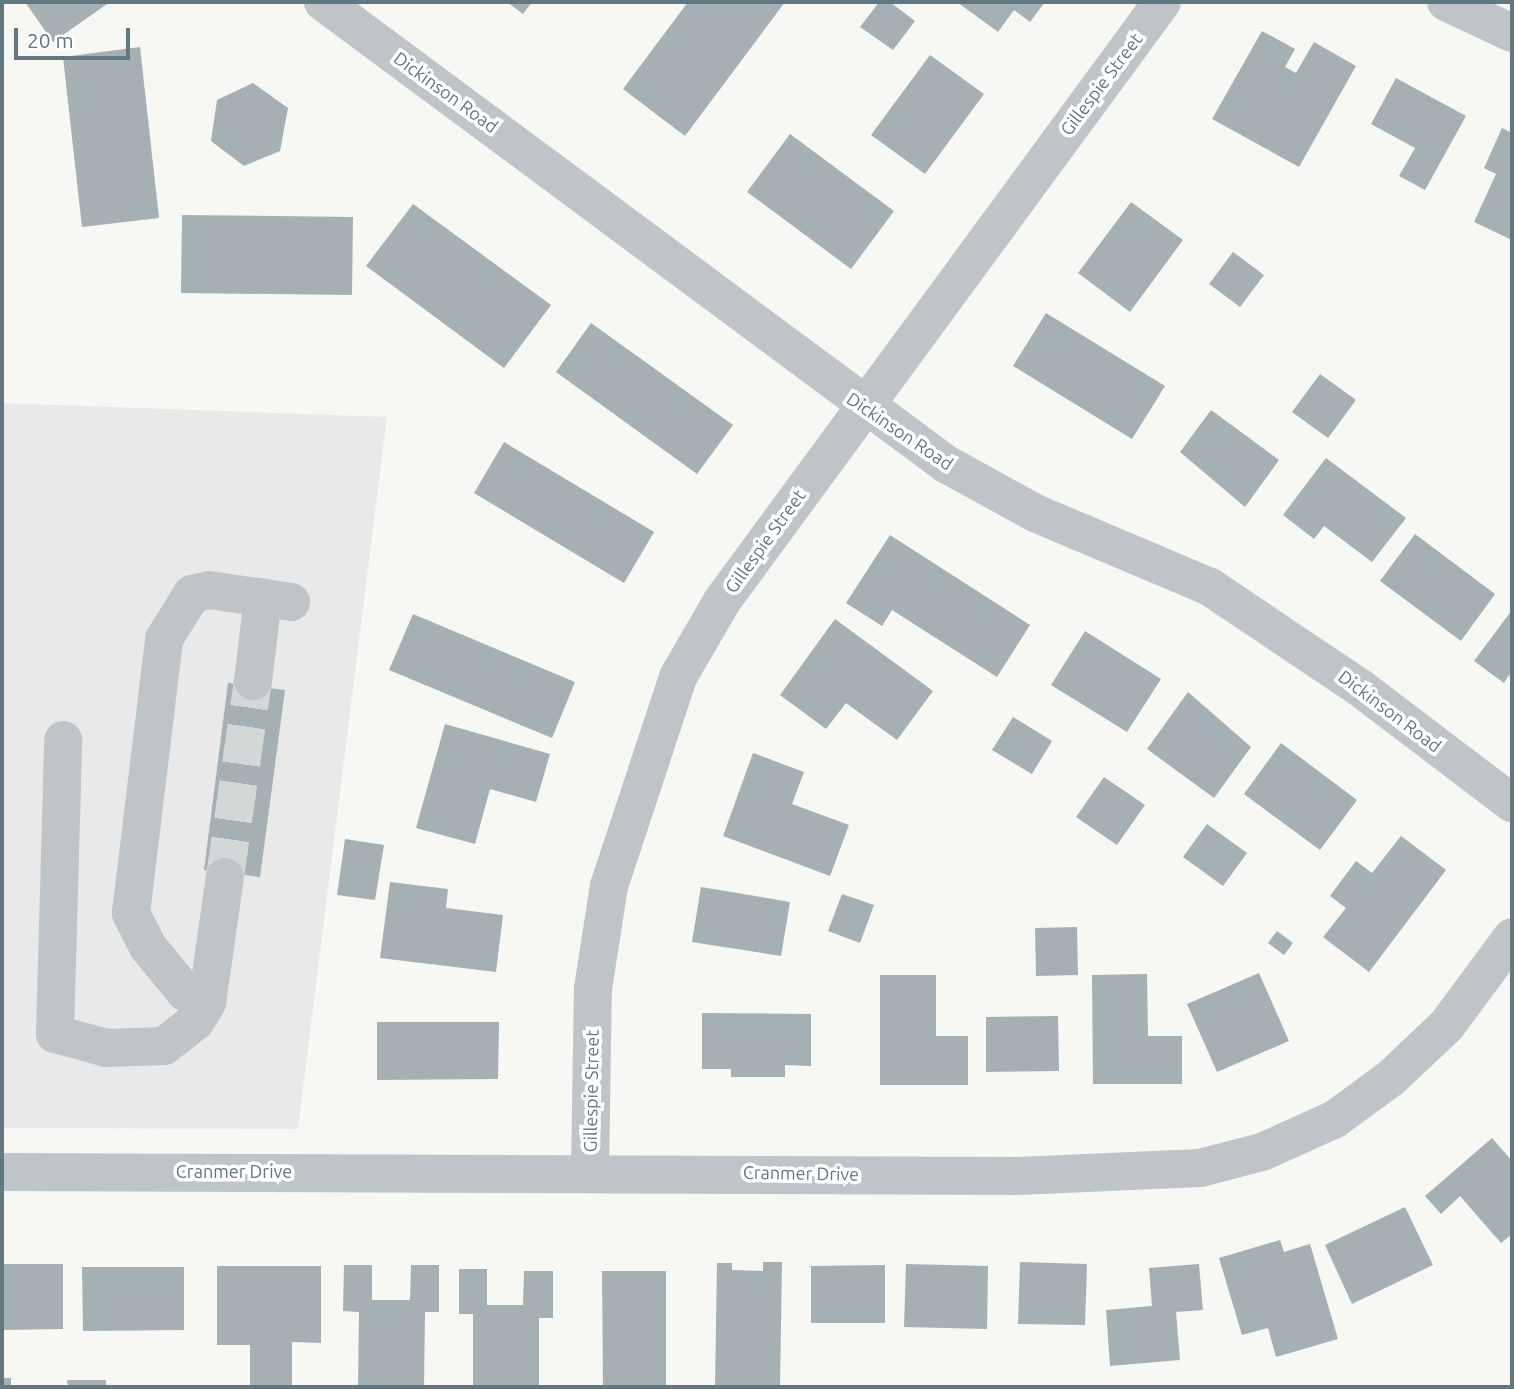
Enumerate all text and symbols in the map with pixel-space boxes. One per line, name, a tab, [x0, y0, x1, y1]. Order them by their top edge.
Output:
scale bar	[18, 14, 133, 58]
text: 20 m	[27, 28, 74, 52]
street label: Gillespie Street	[1055, 29, 1147, 139]
street label: Dickinson Road	[390, 47, 502, 137]
street label: Dickinson Road	[843, 388, 957, 474]
street label: Gillespie Street	[720, 485, 810, 597]
street label: Dickinson Road	[1334, 665, 1446, 757]
street label: Gillespie Street	[579, 1029, 603, 1153]
street label: Cranmer Drive	[176, 1160, 292, 1182]
street label: Cranmer Drive	[743, 1161, 859, 1185]

